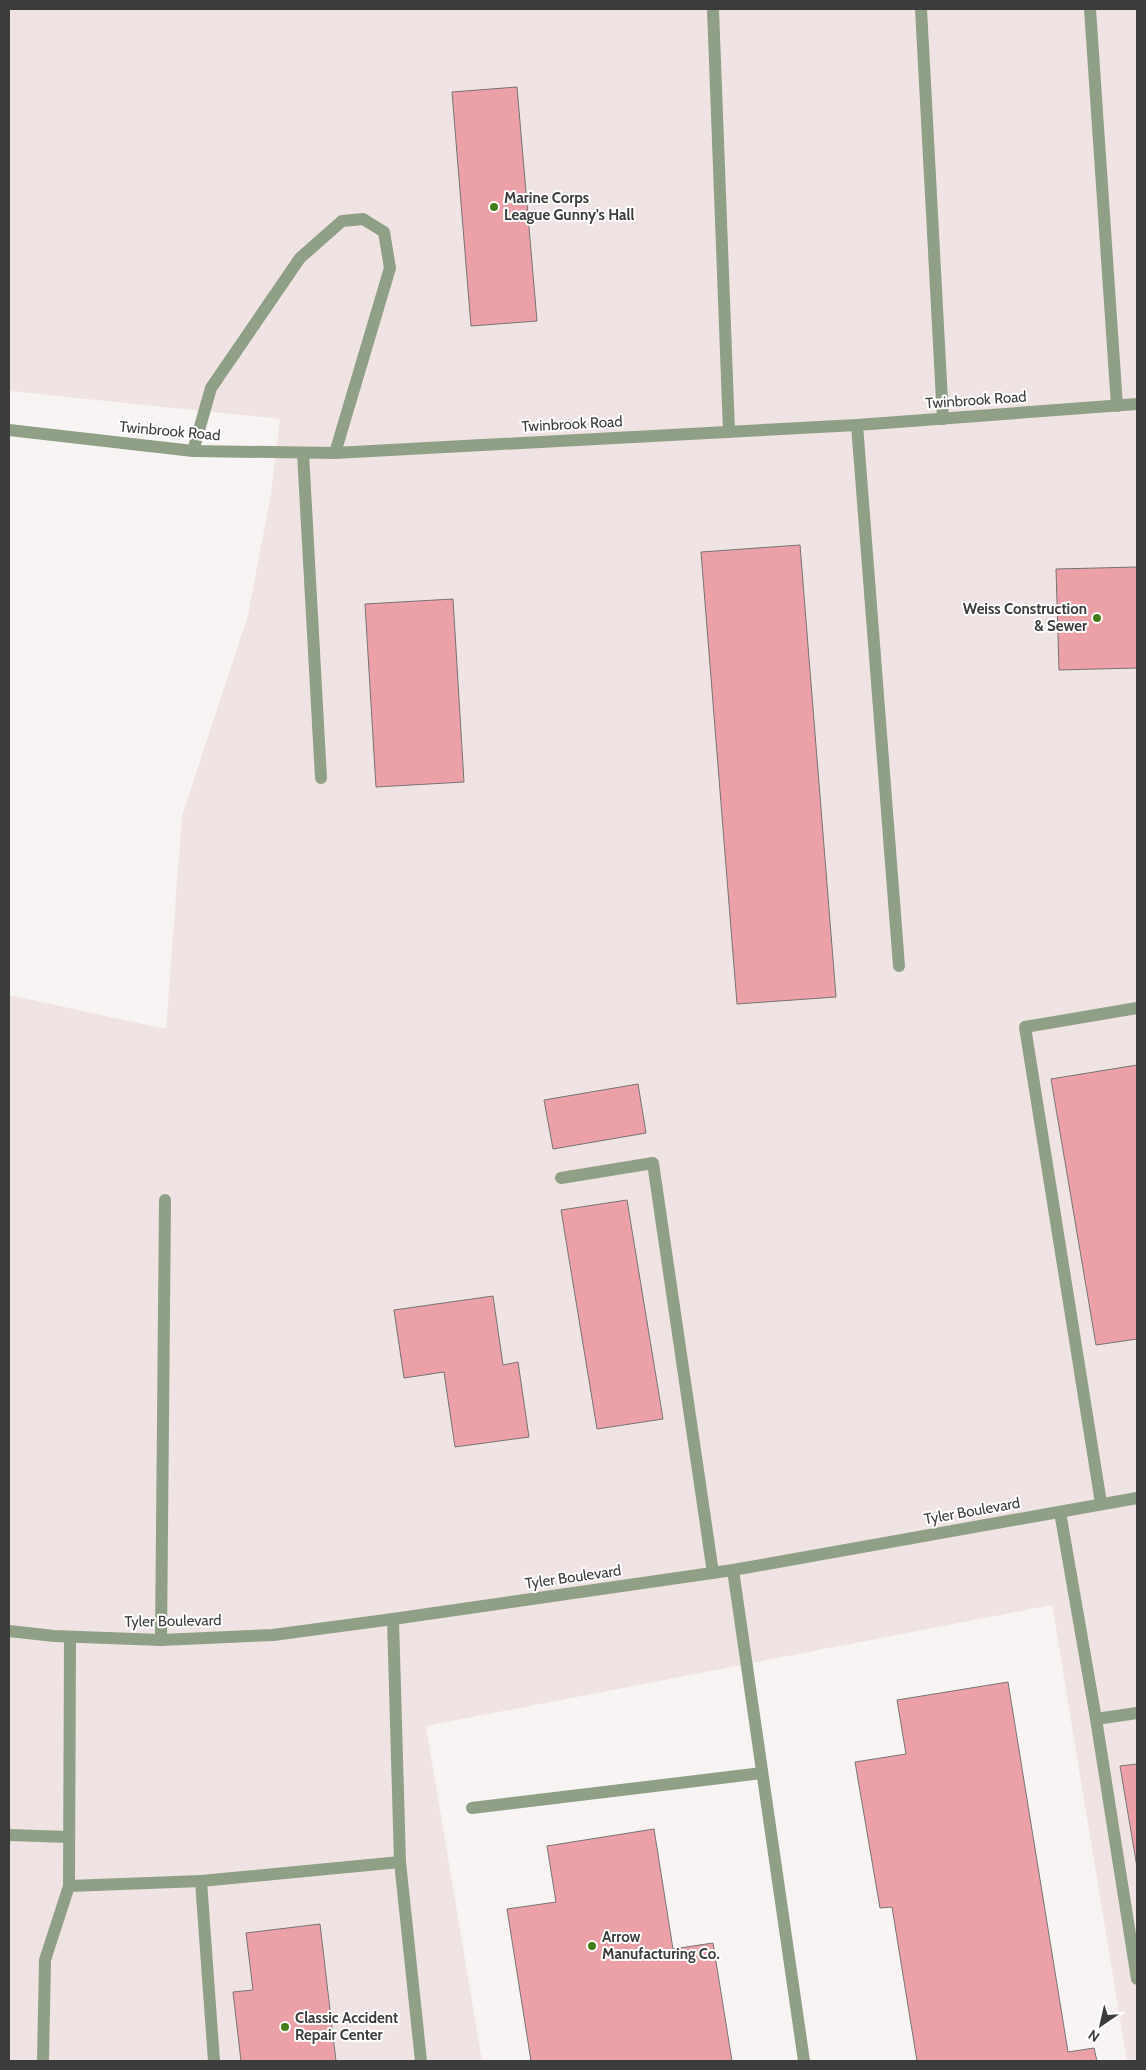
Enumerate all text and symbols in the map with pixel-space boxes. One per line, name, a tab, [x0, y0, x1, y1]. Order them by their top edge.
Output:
place label: Marine Corps League Gunny's Hall	[504, 189, 635, 224]
marker: Marine Corps League Gunny's Hall	[488, 201, 500, 213]
street label: Twinbrook Road	[925, 387, 1027, 413]
street label: Twinbrook Road	[521, 412, 623, 436]
street label: Twinbrook Road	[119, 418, 221, 444]
place label: Weiss Construction & Sewer	[963, 600, 1087, 635]
marker: Weiss Construction & Sewer	[1091, 612, 1103, 624]
street label: Tyler Boulevard	[923, 1494, 1021, 1528]
street label: Tyler Boulevard	[524, 1561, 622, 1593]
street label: Tyler Boulevard	[124, 1611, 222, 1631]
place label: Arrow Manufacturing Co.	[602, 1928, 720, 1963]
marker: Arrow Manufacturing Co.	[586, 1940, 598, 1952]
north arrow	[1076, 2000, 1126, 2050]
place label: Classic Accident Repair Center	[295, 2009, 398, 2044]
marker: Classic Accident Repair Center	[279, 2021, 291, 2033]
text: N	[1085, 2026, 1103, 2046]

